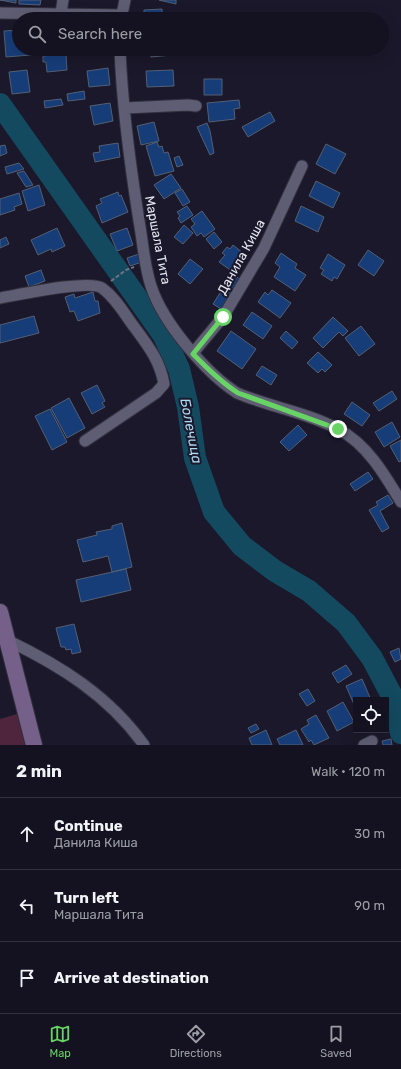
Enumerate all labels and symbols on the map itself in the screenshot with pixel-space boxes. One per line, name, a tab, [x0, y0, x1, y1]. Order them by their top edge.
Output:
street label: Маршала Тита	[142, 194, 174, 286]
street label: Данила Киша	[214, 217, 268, 297]
route start	[214, 308, 232, 326]
water label: Болечица	[176, 397, 206, 465]
route end	[329, 420, 347, 438]

